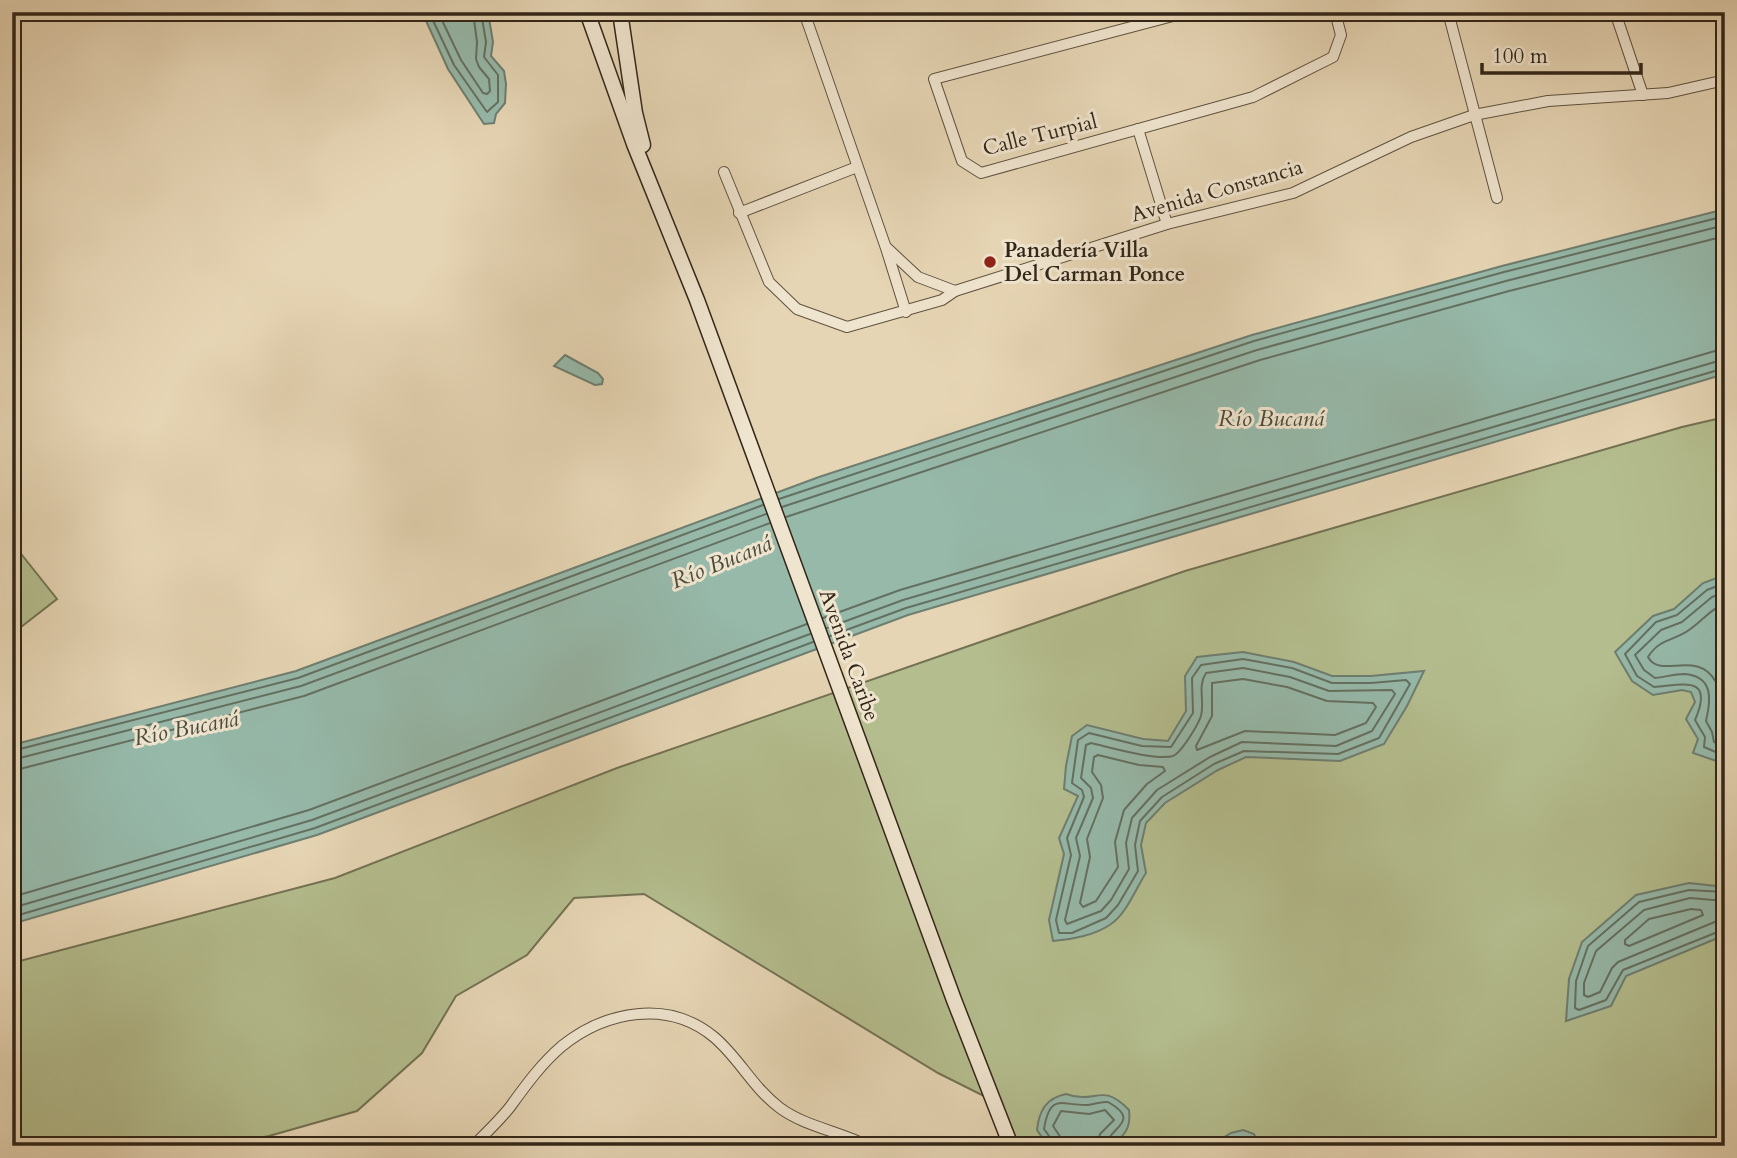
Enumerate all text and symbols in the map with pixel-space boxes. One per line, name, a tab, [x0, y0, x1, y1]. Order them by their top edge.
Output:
scale bar	[1482, 32, 1641, 76]
text: 100 m	[1492, 42, 1548, 71]
street label: Calle Turpial	[980, 107, 1100, 163]
street label: Avenida Constancia	[1128, 153, 1306, 229]
place label: Panadería Villa Del Carman Ponce	[1004, 236, 1185, 289]
marker: Panadería Villa Del Carman Ponce	[982, 254, 998, 270]
water label: Río Bucaná	[1218, 403, 1325, 434]
water label: Río Bucaná	[666, 527, 777, 596]
street label: Avenida Caribe	[812, 585, 886, 725]
water label: Río Bucaná	[131, 702, 242, 753]

